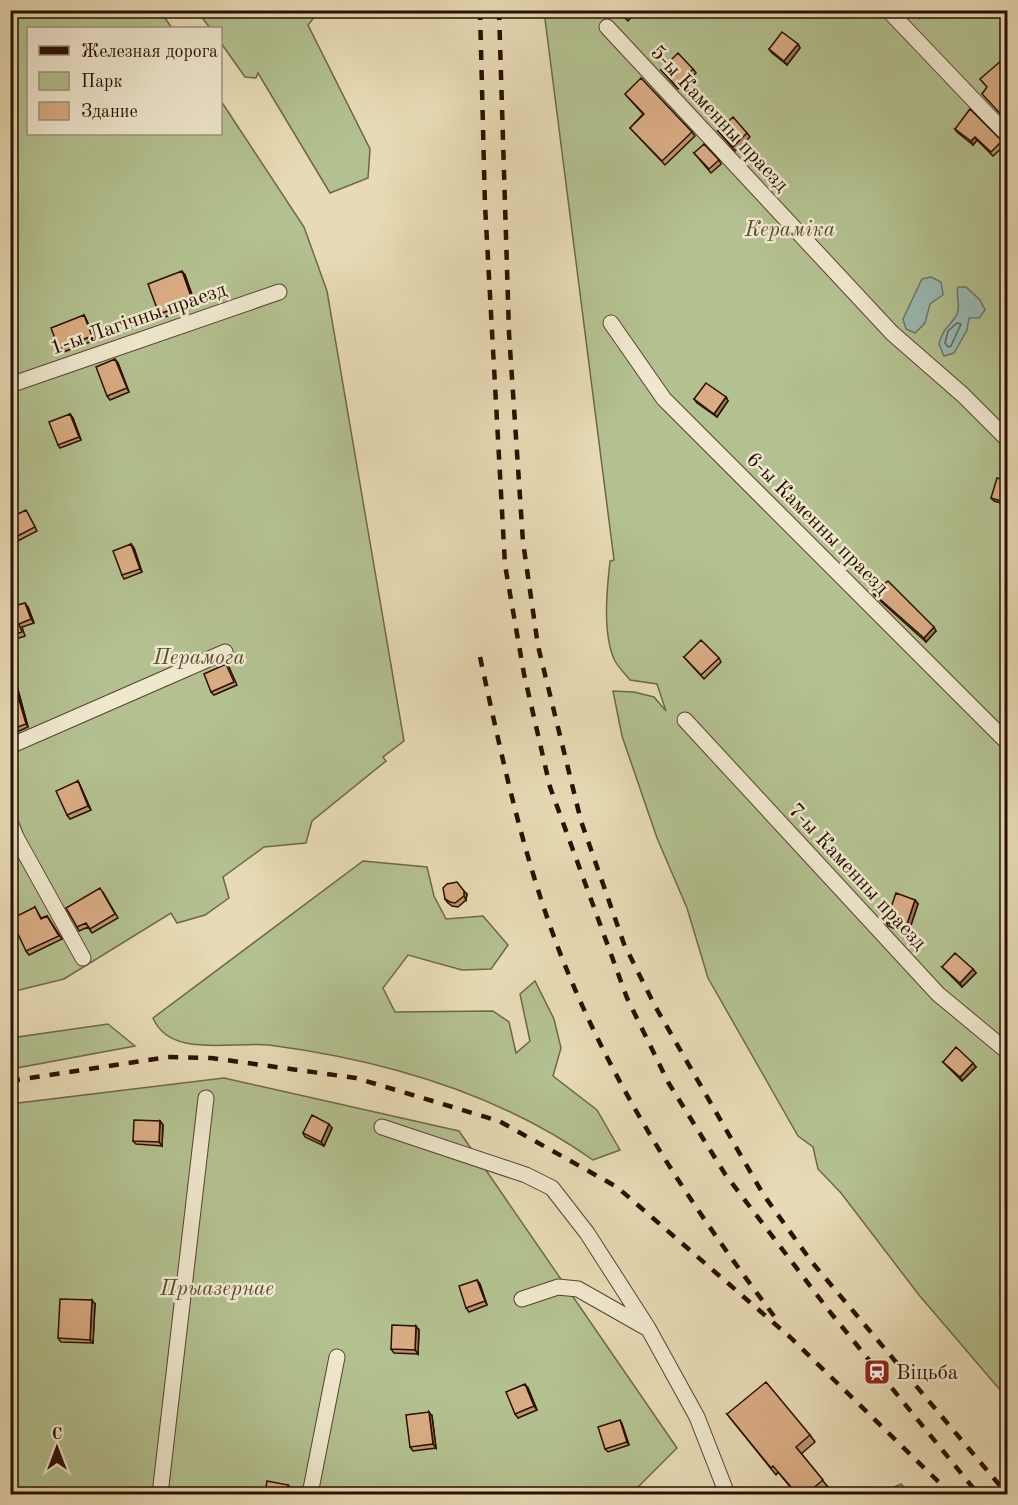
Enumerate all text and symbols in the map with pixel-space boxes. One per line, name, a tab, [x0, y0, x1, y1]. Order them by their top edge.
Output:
legend	[27, 27, 222, 135]
street label: 5-ы Каменны праезд	[646, 42, 792, 197]
text: Железная дорога	[81, 43, 218, 61]
text: Парк	[81, 73, 122, 91]
text: Здание	[81, 103, 138, 121]
park label: Кераміка	[744, 220, 835, 241]
street label: 1-ы Лагічны праезд	[48, 279, 230, 359]
street label: 6-ы Каменны праезд	[742, 449, 893, 600]
park label: Перамога	[152, 648, 245, 669]
street label: 7-ы Каменны праезд	[784, 800, 930, 955]
park label: Прыазернае	[159, 1279, 274, 1300]
station icon: Віцьба	[862, 1357, 892, 1387]
place label: Віцьба	[896, 1363, 958, 1384]
north arrow	[27, 1418, 87, 1478]
text: С	[52, 1427, 62, 1443]

